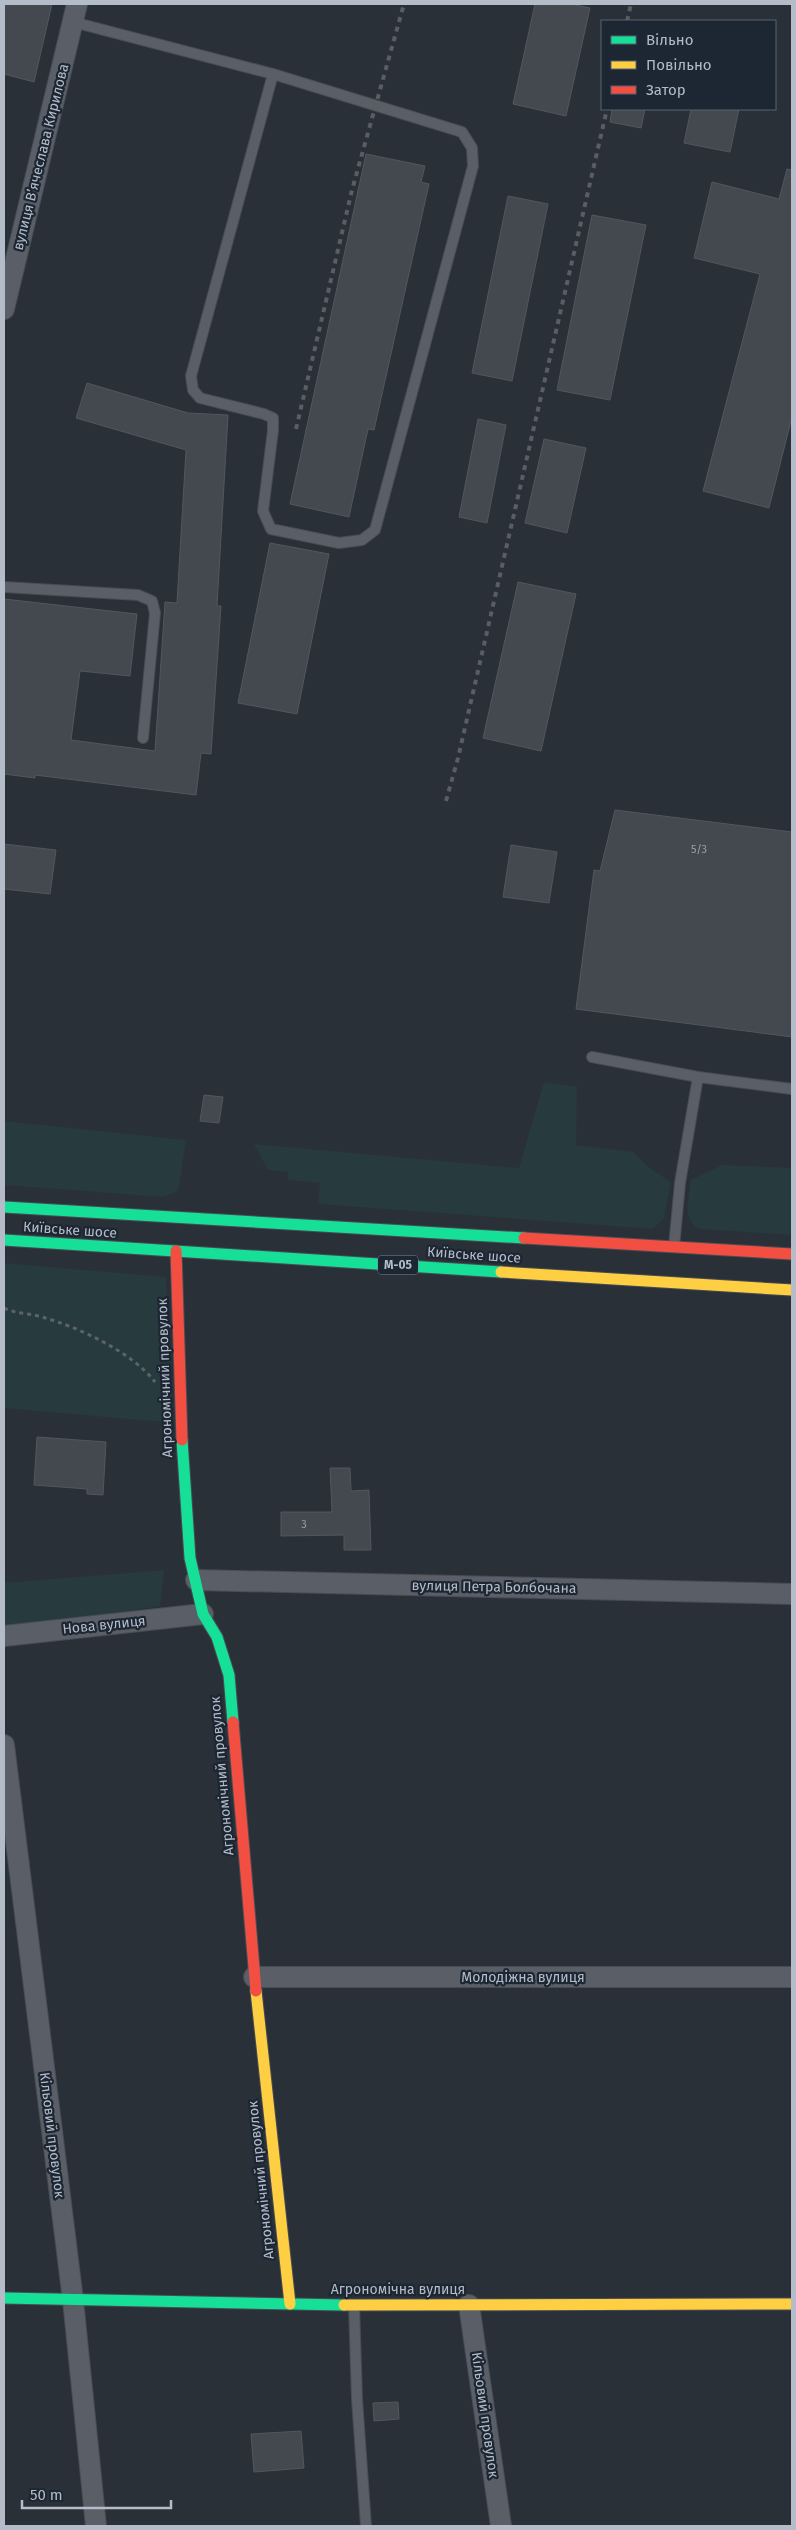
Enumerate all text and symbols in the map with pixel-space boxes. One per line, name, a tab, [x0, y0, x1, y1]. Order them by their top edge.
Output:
legend	[601, 20, 776, 110]
text: Вільно	[646, 31, 693, 49]
text: Повільно	[646, 56, 712, 74]
street label: вулиця Вʼячеслава Кирилова	[10, 62, 72, 252]
text: Затор	[646, 81, 686, 99]
house number: 5/3	[691, 843, 707, 856]
street label: Київське шосе	[22, 1218, 118, 1242]
street label: Київське шосе	[426, 1243, 522, 1267]
road number: М-05	[378, 1256, 418, 1274]
street label: Агрономічний провулок	[154, 1297, 176, 1458]
house number: 3	[301, 1518, 307, 1531]
street label: вулиця Петра Болбочана	[411, 1577, 577, 1597]
street label: Нова вулиця	[62, 1612, 146, 1638]
street label: Агрономічний провулок	[207, 1695, 237, 1856]
street label: Молодіжна вулиця	[461, 1969, 585, 1986]
street label: Кільовий провулок	[36, 2071, 68, 2200]
street label: Агрономічний провулок	[244, 2099, 278, 2260]
street label: Агрономічна вулиця	[331, 2281, 465, 2298]
street label: Кільовий провулок	[468, 2351, 502, 2480]
scale bar	[22, 2478, 171, 2510]
text: 50 m	[30, 2486, 63, 2504]

